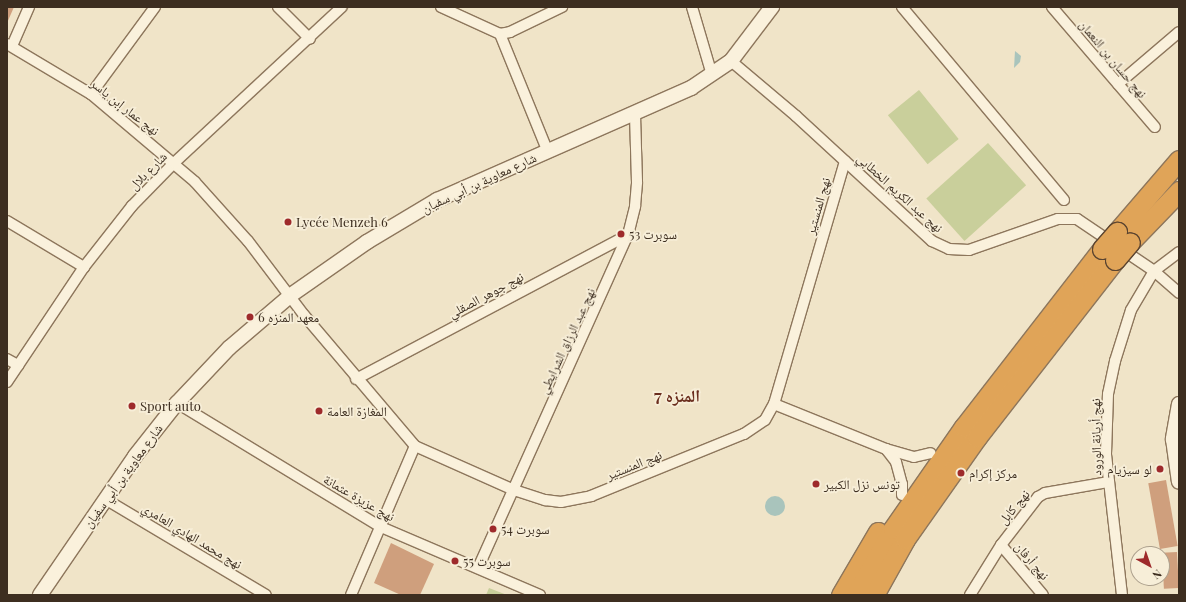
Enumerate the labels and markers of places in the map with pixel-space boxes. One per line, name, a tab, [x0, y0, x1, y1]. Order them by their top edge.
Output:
place label: Lycée Menzeh 6	[296, 214, 388, 230]
marker: Lycée Menzeh 6	[283, 217, 293, 227]
place label: سوبرت 53	[629, 226, 677, 242]
marker: سوبرت 53	[616, 229, 626, 239]
place label: معهد المنزه 6	[258, 309, 319, 325]
marker: معهد المنزه 6	[245, 312, 255, 322]
place label: Sport auto	[140, 398, 201, 414]
marker: Sport auto	[127, 401, 137, 411]
place label: المغازة العامة	[327, 403, 387, 419]
marker: المغازة العامة	[314, 406, 324, 416]
place label: لو سيزيام	[1107, 461, 1152, 477]
marker: لو سيزيام	[1155, 464, 1165, 474]
place label: مركز إكرام	[969, 465, 1017, 481]
marker: مركز إكرام	[956, 468, 966, 478]
place label: تونس نزل الكبير	[824, 476, 900, 492]
marker: تونس نزل الكبير	[811, 479, 821, 489]
place label: سوبرت 54	[501, 521, 550, 537]
marker: سوبرت 54	[488, 524, 498, 534]
place label: سوبرت 55	[463, 553, 511, 569]
marker: سوبرت 55	[450, 556, 460, 566]

